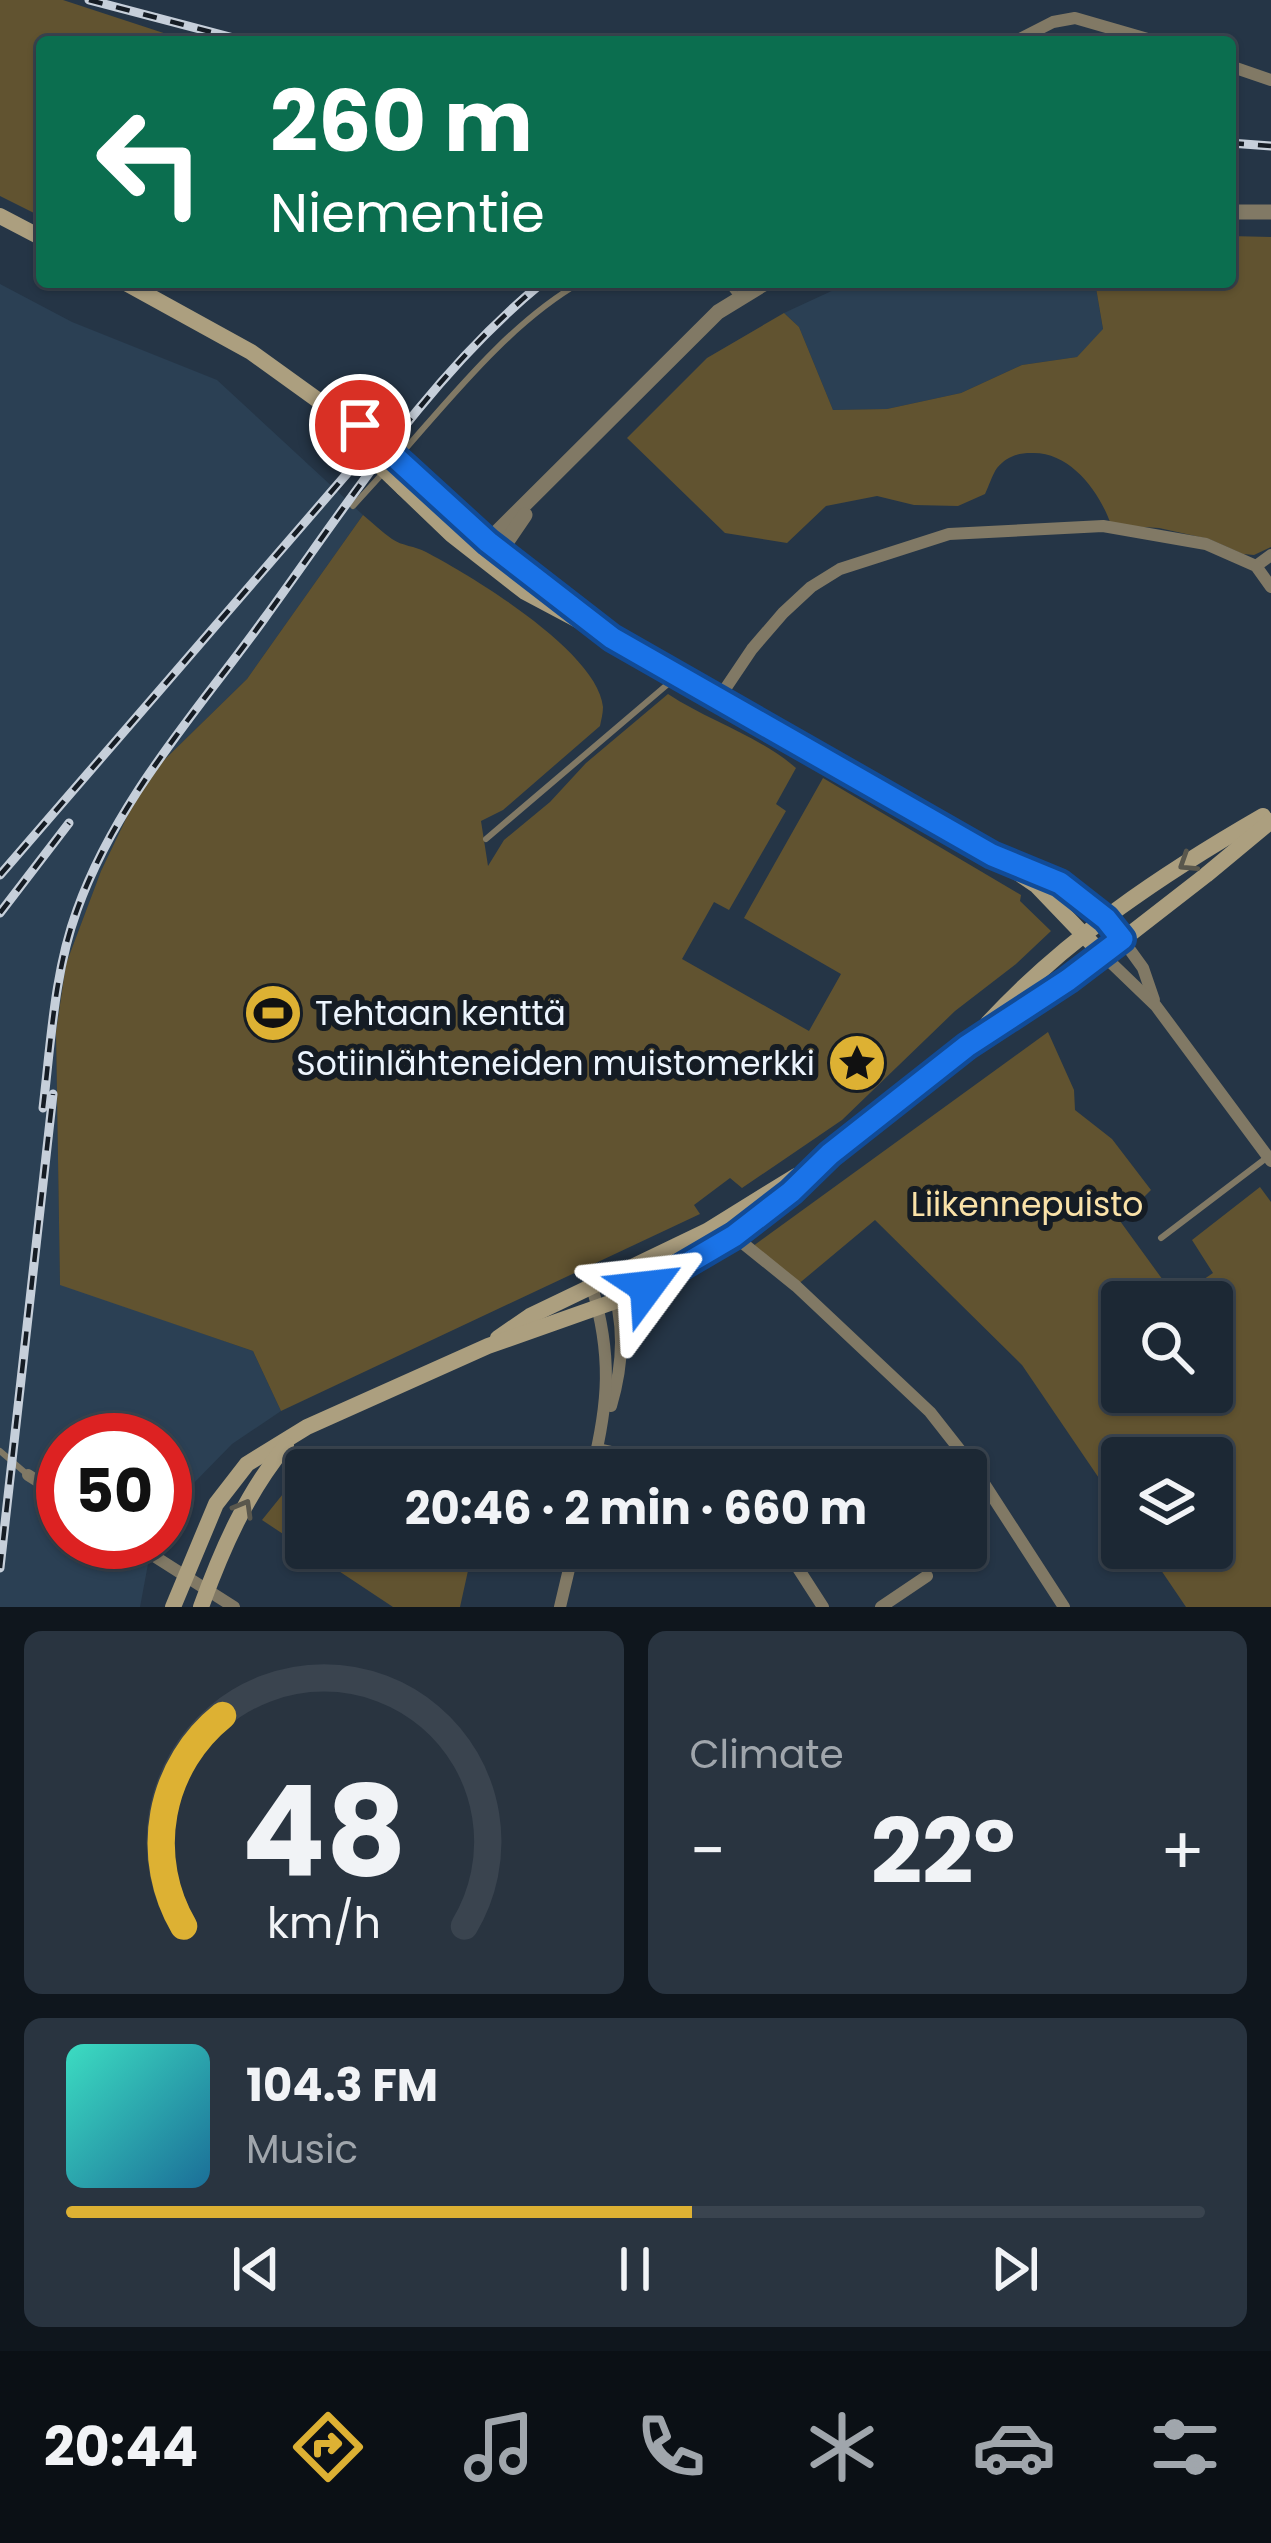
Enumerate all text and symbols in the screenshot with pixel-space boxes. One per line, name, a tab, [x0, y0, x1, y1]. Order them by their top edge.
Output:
text: 260 m	[270, 63, 533, 180]
icon: left	[72, 84, 228, 240]
text: Niementie	[270, 175, 545, 251]
pin	[309, 374, 411, 476]
icon: arrive	[327, 392, 393, 458]
one-way arrow	[1178, 848, 1200, 871]
sports icon: Tehtaan kenttä	[242, 982, 304, 1044]
place label: Tehtaan kenttä	[315, 990, 566, 1037]
place icon: Sotiinlähteneiden muistomerkki	[826, 1032, 888, 1094]
place label: Sotiinlähteneiden muistomerkki	[296, 1040, 815, 1087]
park label: Liikennepuisto	[911, 1181, 1143, 1228]
position arrow	[584, 1224, 710, 1350]
map controls	[1101, 1281, 1233, 1569]
button: search	[1101, 1281, 1233, 1413]
speed limit sign: 50	[36, 1413, 192, 1569]
button: layers	[1101, 1437, 1233, 1569]
text: 20:46 · 2 min · 660 m	[405, 1477, 867, 1540]
one-way arrow	[229, 1499, 252, 1521]
text: Climate	[690, 1727, 844, 1782]
text: 48	[241, 1744, 406, 1919]
text: 22°	[871, 1788, 1015, 1915]
text: −	[690, 1805, 726, 1897]
text: +	[1160, 1805, 1205, 1897]
text: km/h	[267, 1892, 381, 1952]
text: 104.3 FM	[246, 2054, 438, 2117]
text: Music	[246, 2122, 358, 2177]
icon: previous	[223, 2236, 289, 2302]
icon: pause	[602, 2236, 668, 2302]
icon: next	[982, 2236, 1048, 2302]
icon: directions	[286, 2405, 370, 2489]
icon: music	[457, 2405, 541, 2489]
icon: phone	[629, 2405, 713, 2489]
icon: climate	[800, 2405, 884, 2489]
icon: car	[972, 2405, 1056, 2489]
icon: filters	[1143, 2405, 1227, 2489]
text: 20:44	[44, 2409, 198, 2485]

